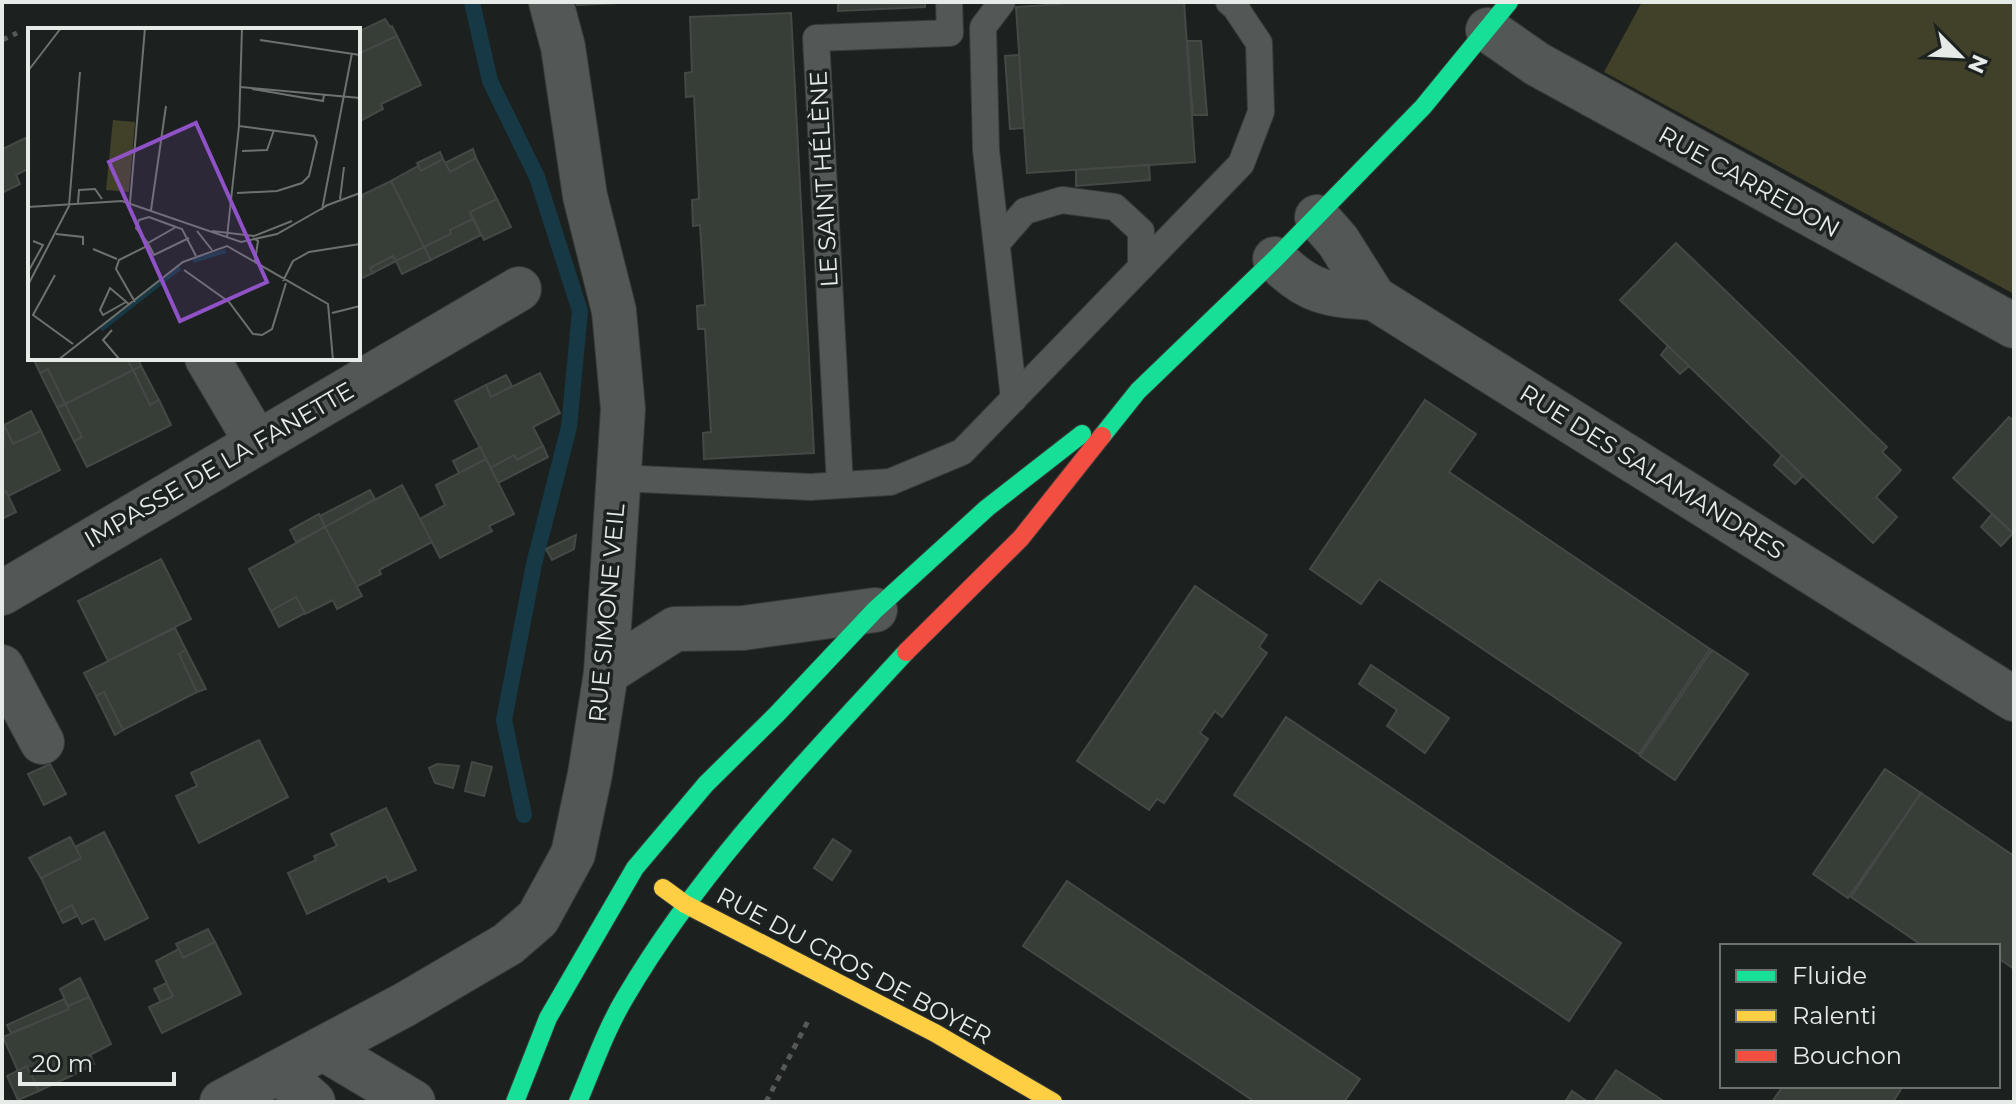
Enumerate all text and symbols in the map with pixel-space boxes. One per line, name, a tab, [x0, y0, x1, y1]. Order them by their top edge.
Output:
north arrow	[1920, 16, 2000, 96]
inset map	[28, 28, 360, 360]
text: N	[1962, 50, 1994, 78]
street label: LE SAINT HÉLÈNE	[803, 70, 844, 288]
street label: RUE CARREDON	[1654, 120, 1845, 243]
street label: IMPASSE DE LA FANETTE	[79, 375, 359, 554]
street label: RUE DES SALAMANDRES	[1515, 378, 1790, 565]
street label: RUE SIMONE VEIL	[582, 502, 631, 724]
street label: RUE DU CROS DE BOYER	[712, 881, 997, 1051]
legend	[1720, 944, 2000, 1088]
text: Fluide	[1792, 961, 1867, 990]
text: Ralenti	[1792, 1001, 1877, 1030]
scale bar	[20, 1036, 174, 1086]
text: Bouchon	[1792, 1041, 1902, 1070]
text: 20 m	[32, 1049, 93, 1078]

